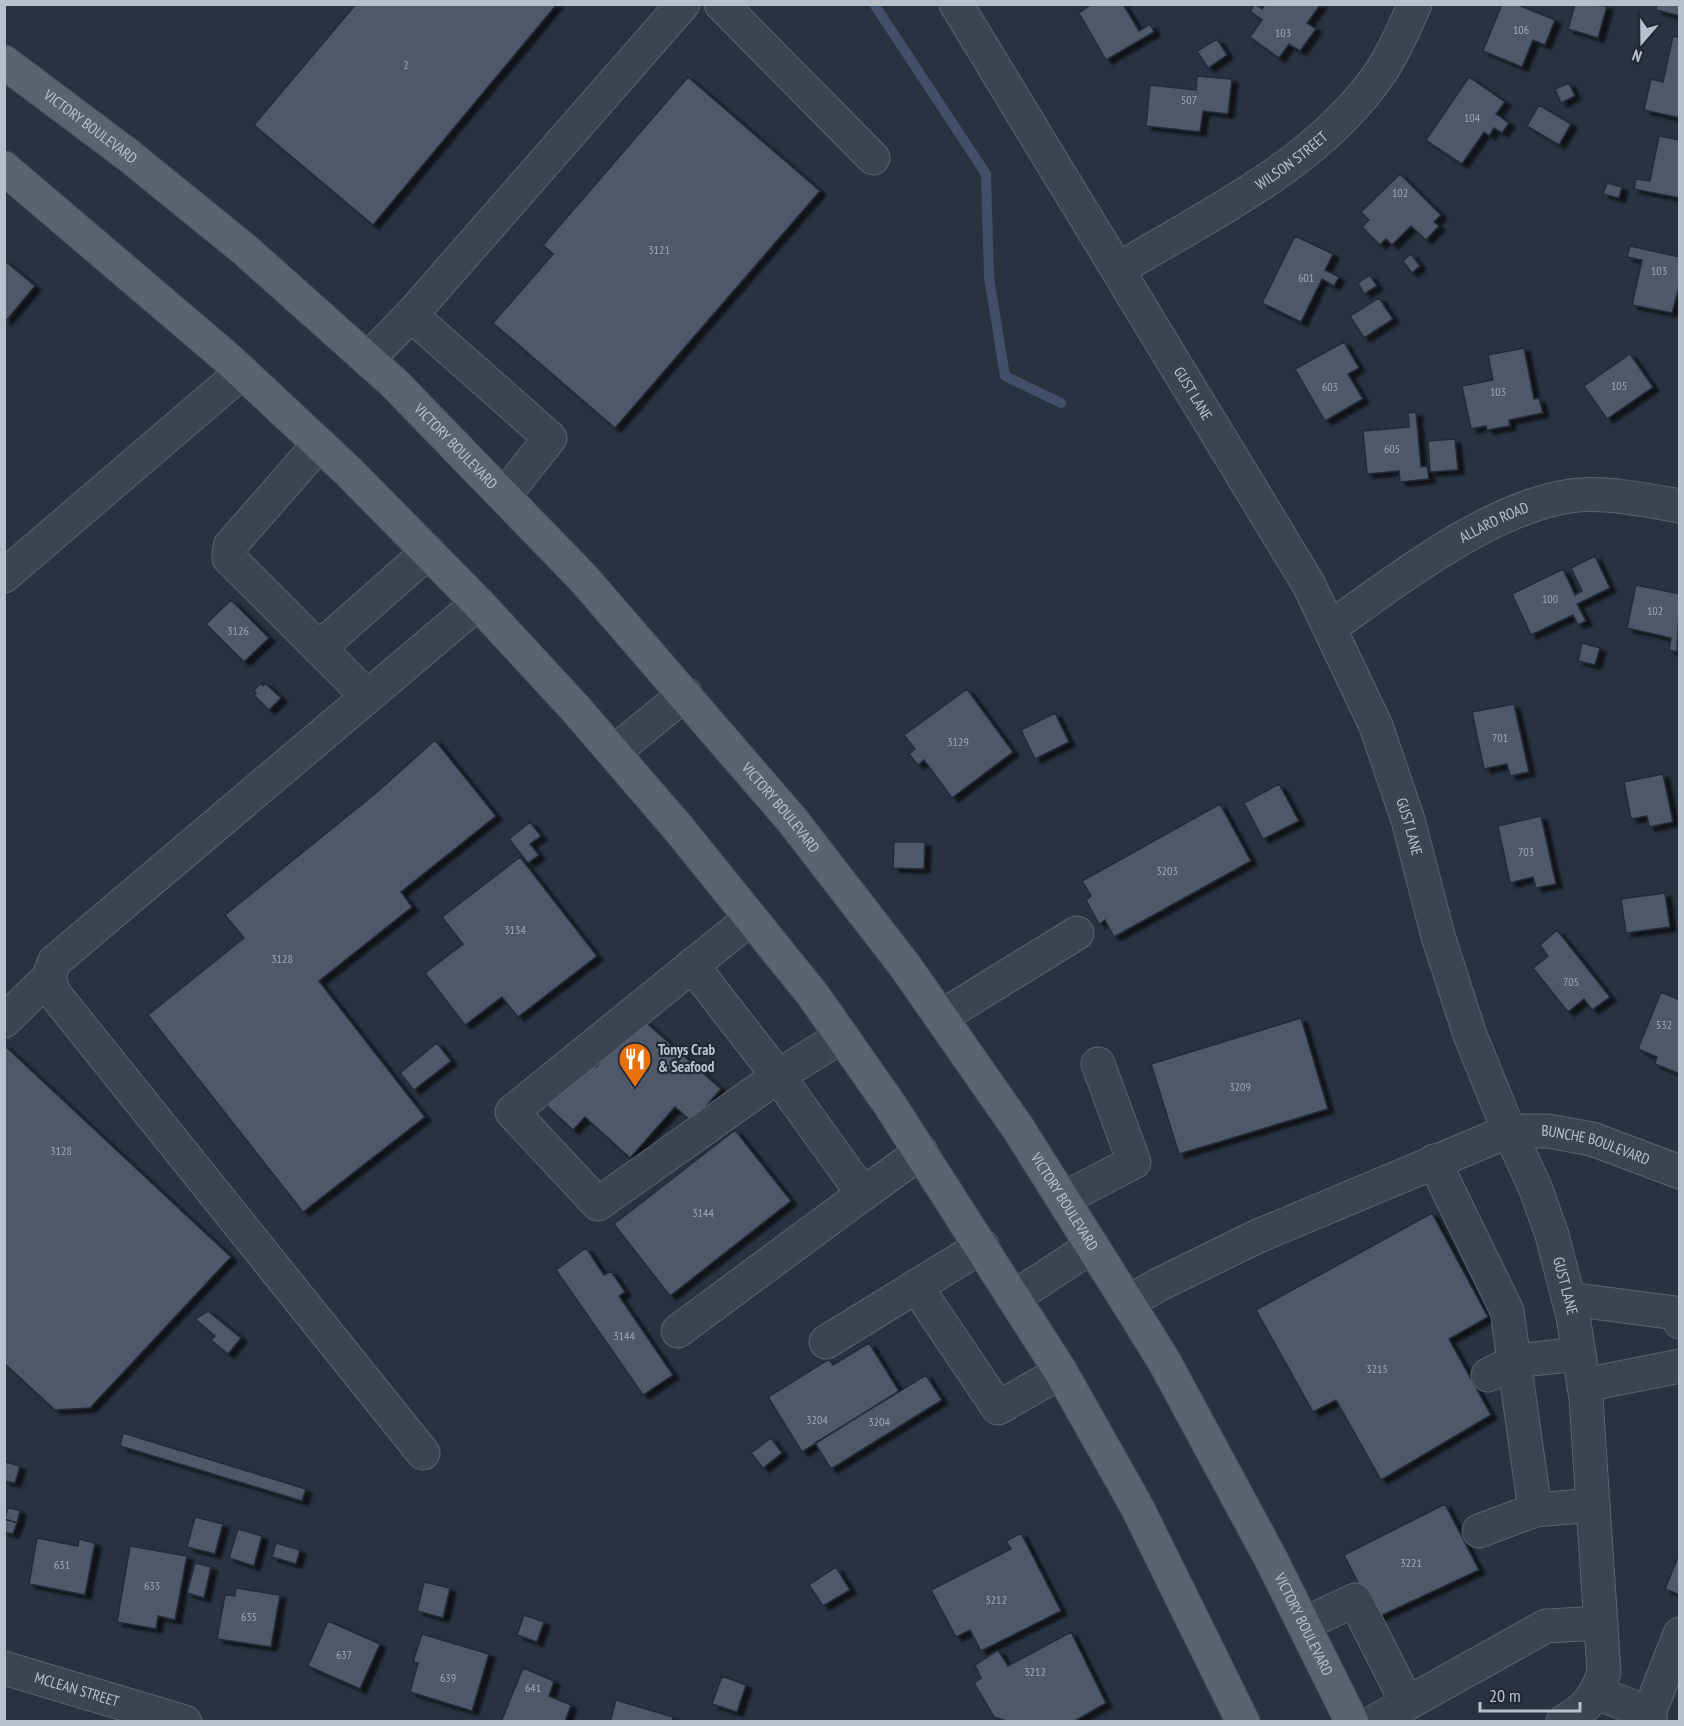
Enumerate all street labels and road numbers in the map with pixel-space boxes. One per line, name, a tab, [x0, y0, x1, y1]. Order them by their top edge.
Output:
street label: VICTORY BOULEVARD	[39, 85, 141, 168]
street label: WILSON STREET	[1252, 127, 1332, 194]
street label: GUST LANE	[1170, 363, 1217, 424]
street label: VICTORY BOULEVARD	[409, 399, 502, 493]
street label: ALLARD ROAD	[1456, 497, 1531, 547]
street label: VICTORY BOULEVARD	[737, 758, 824, 857]
street label: GUST LANE	[1392, 795, 1427, 857]
street label: BUNCHE BOULEVARD	[1542, 1121, 1653, 1169]
street label: VICTORY BOULEVARD	[1026, 1148, 1103, 1254]
street label: GUST LANE	[1549, 1255, 1582, 1317]
street label: VICTORY BOULEVARD	[1270, 1569, 1337, 1679]
street label: MCLEAN STREET	[32, 1668, 122, 1711]

